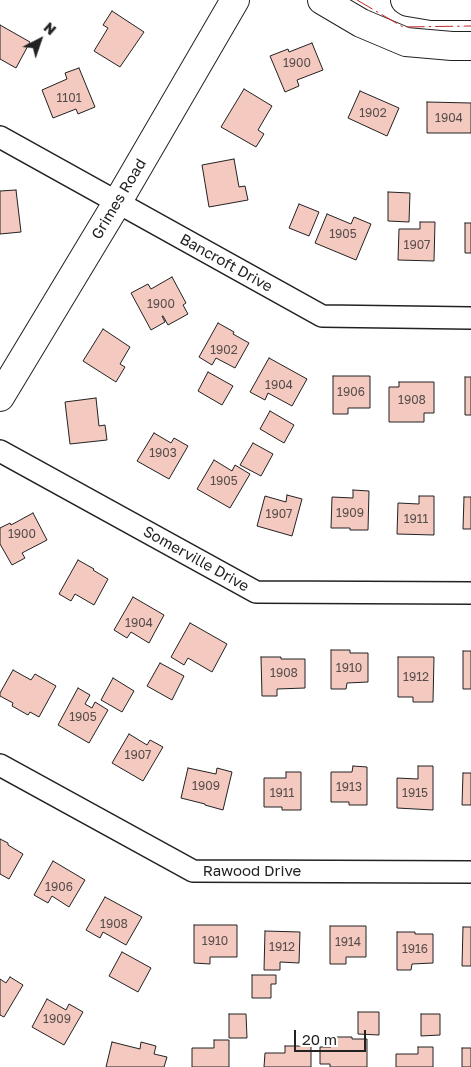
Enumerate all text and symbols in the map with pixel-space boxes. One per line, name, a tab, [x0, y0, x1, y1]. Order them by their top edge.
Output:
north arrow	[15, 15, 65, 65]
text: N	[41, 18, 60, 38]
house number: 1900	[283, 56, 311, 70]
house number: 1101	[57, 91, 81, 105]
house number: 1902	[359, 106, 387, 120]
house number: 1904	[435, 111, 463, 125]
street label: Grimes Road	[88, 155, 150, 243]
house number: 1905	[329, 227, 357, 241]
street label: Bancroft Drive	[177, 230, 275, 296]
house number: 1907	[404, 238, 430, 252]
house number: 1900	[147, 297, 175, 311]
house number: 1902	[210, 343, 238, 357]
house number: 1904	[265, 378, 293, 392]
house number: 1906	[337, 385, 365, 399]
house number: 1908	[398, 393, 426, 407]
house number: 1903	[149, 446, 177, 460]
house number: 1905	[210, 474, 238, 488]
house number: 1909	[336, 506, 364, 520]
house number: 1907	[266, 507, 292, 521]
house number: 1911	[404, 512, 428, 526]
street label: Somerville Drive	[140, 522, 252, 596]
house number: 1900	[8, 527, 36, 541]
house number: 1904	[125, 616, 153, 630]
house number: 1910	[336, 661, 362, 675]
house number: 1908	[270, 666, 298, 680]
house number: 1912	[403, 670, 429, 684]
house number: 1905	[69, 710, 97, 724]
house number: 1907	[125, 748, 151, 762]
house number: 1909	[192, 779, 220, 793]
house number: 1913	[336, 780, 362, 794]
house number: 1911	[270, 786, 294, 800]
house number: 1915	[402, 786, 428, 800]
street label: Rawood Drive	[203, 862, 301, 880]
house number: 1906	[45, 880, 73, 894]
house number: 1908	[100, 917, 128, 931]
house number: 1910	[202, 934, 228, 948]
house number: 1914	[335, 935, 361, 949]
house number: 1912	[269, 940, 295, 954]
house number: 1916	[402, 942, 428, 956]
house number: 1909	[43, 1012, 71, 1026]
scale bar	[296, 1020, 368, 1052]
text: 20 m	[302, 1030, 337, 1048]

